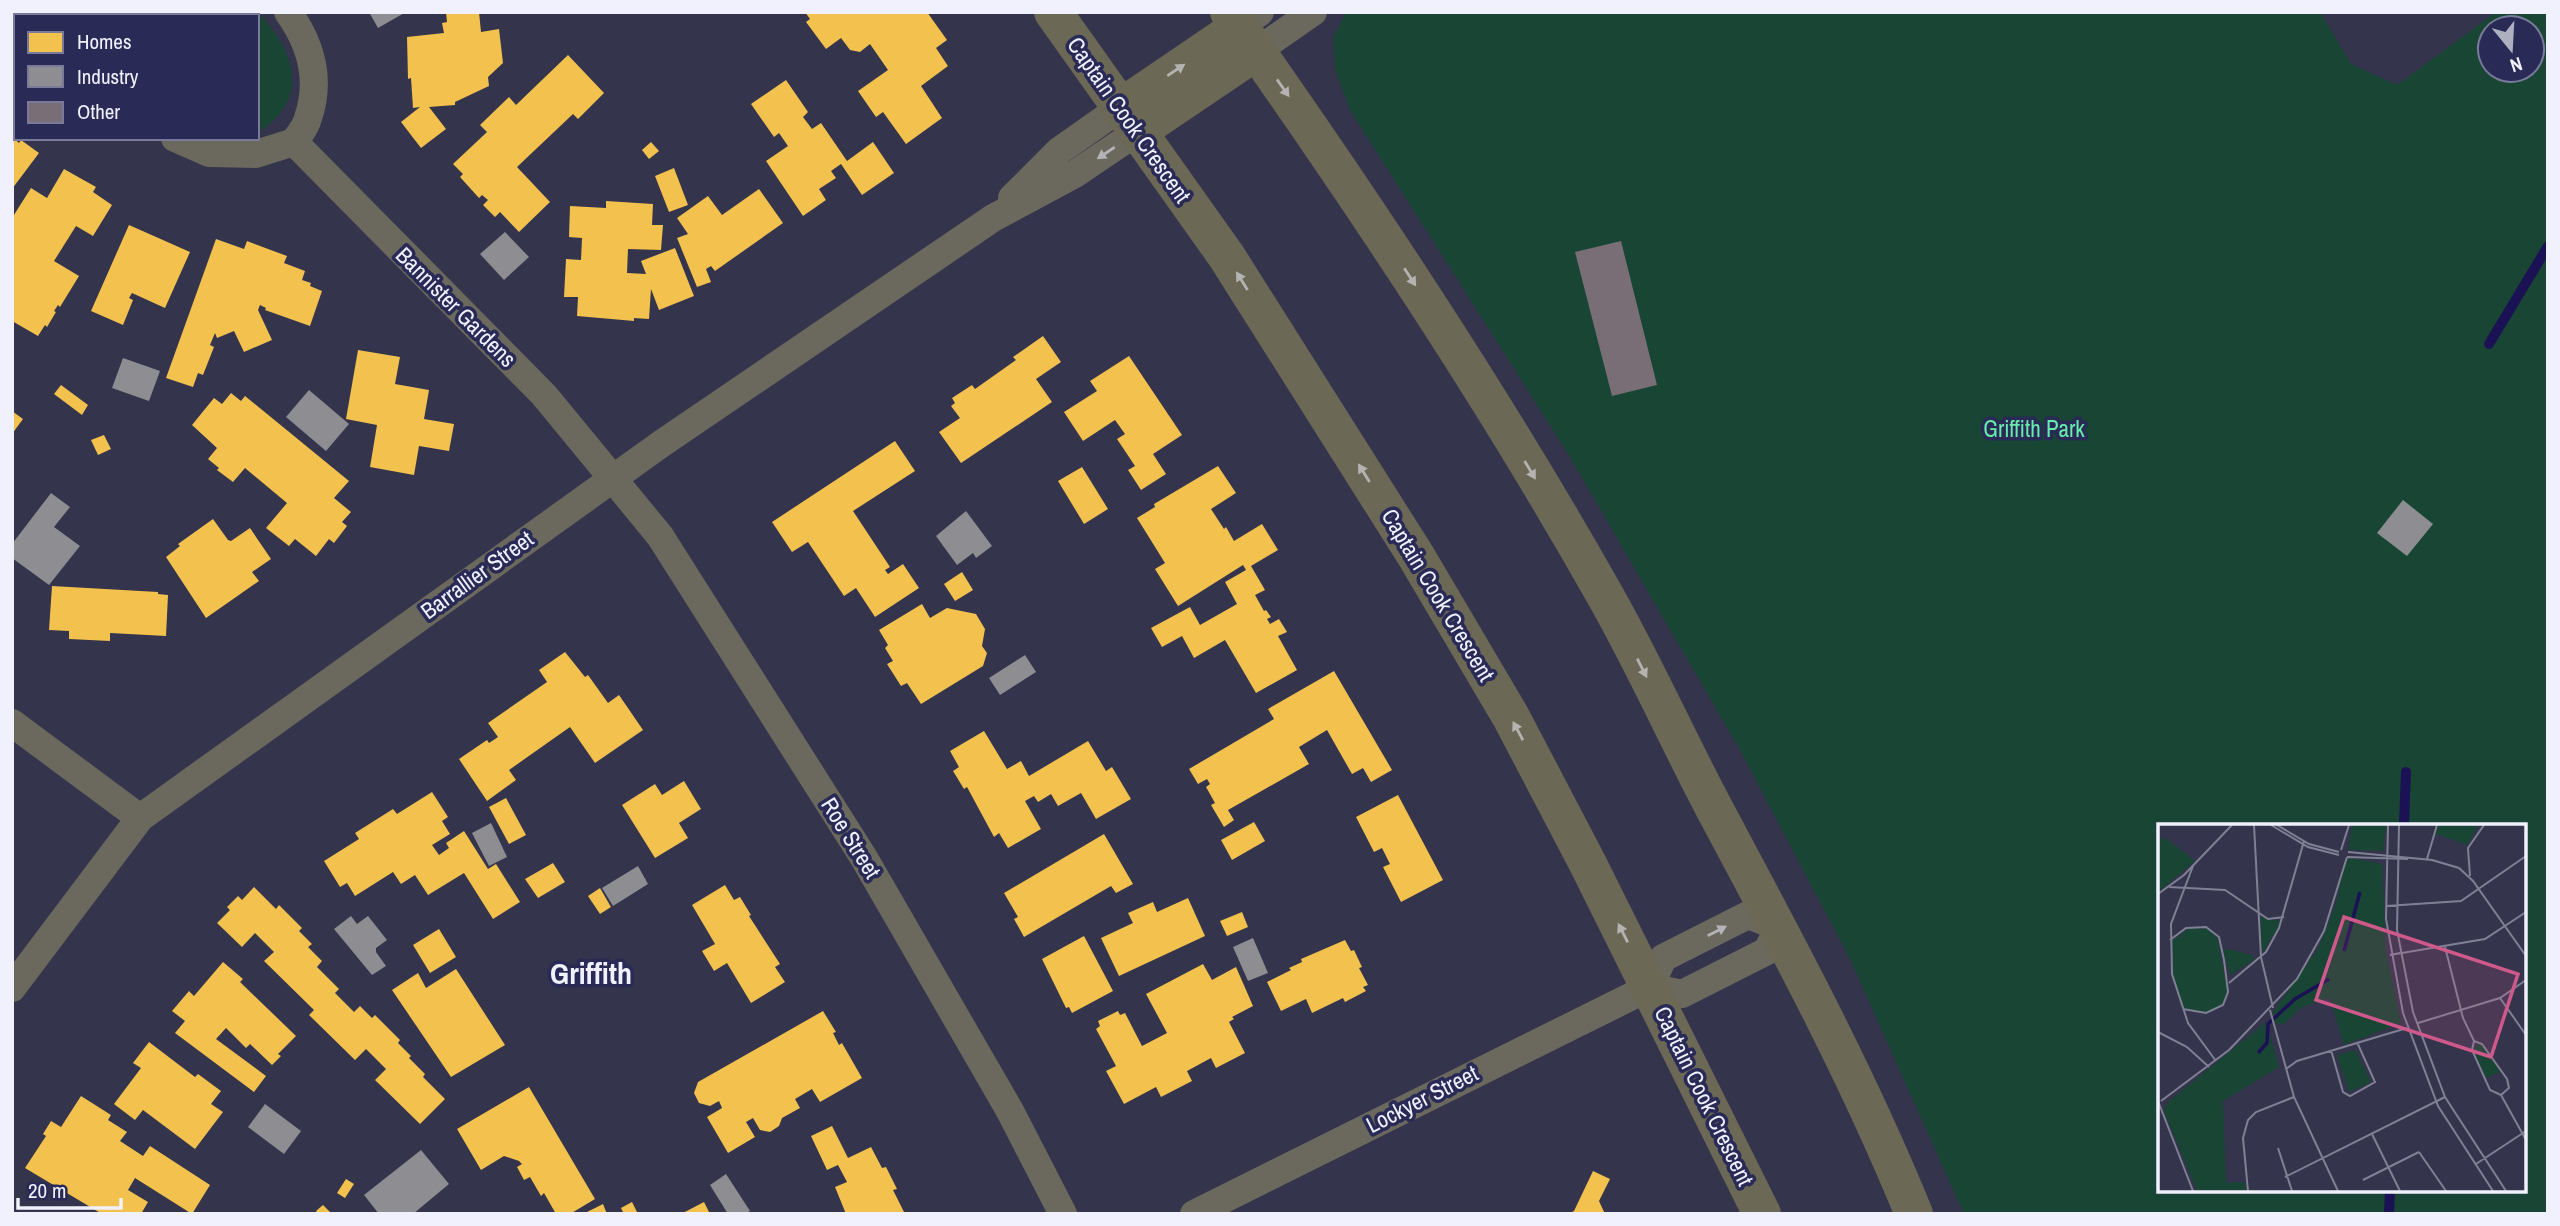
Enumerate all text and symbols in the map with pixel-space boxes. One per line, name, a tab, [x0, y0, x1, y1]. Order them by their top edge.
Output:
legend	[14, 14, 259, 140]
north arrow	[2476, 14, 2546, 84]
text: Homes	[77, 27, 132, 56]
street label: Captain Cook Crescent	[1060, 31, 1198, 209]
text: N	[2507, 51, 2526, 79]
text: Industry	[77, 62, 139, 91]
one-way arrow	[1167, 63, 1185, 77]
one-way arrow	[1276, 79, 1290, 97]
text: Other	[77, 97, 120, 126]
one-way arrow	[1097, 146, 1115, 160]
street label: Bannister Gardens	[389, 240, 523, 374]
one-way arrow	[1403, 267, 1416, 286]
one-way arrow	[1235, 271, 1248, 291]
park label: Griffith Park	[1983, 413, 2085, 444]
one-way arrow	[1524, 460, 1536, 479]
one-way arrow	[1357, 463, 1370, 483]
street label: Captain Cook Crescent	[1375, 503, 1502, 687]
street label: Barrallier Street	[414, 523, 539, 626]
one-way arrow	[1636, 658, 1648, 678]
one-way arrow	[1512, 721, 1524, 741]
street label: Roe Street	[814, 791, 888, 884]
inset map	[2158, 824, 2525, 1191]
one-way arrow	[1617, 923, 1628, 943]
one-way arrow	[1707, 925, 1727, 936]
district label: Griffith	[550, 953, 632, 993]
street label: Captain Cook Crescent	[1648, 1001, 1761, 1191]
street label: Lockyer Street	[1361, 1057, 1483, 1140]
scale bar	[18, 1166, 121, 1210]
text: 20 m	[28, 1176, 66, 1205]

